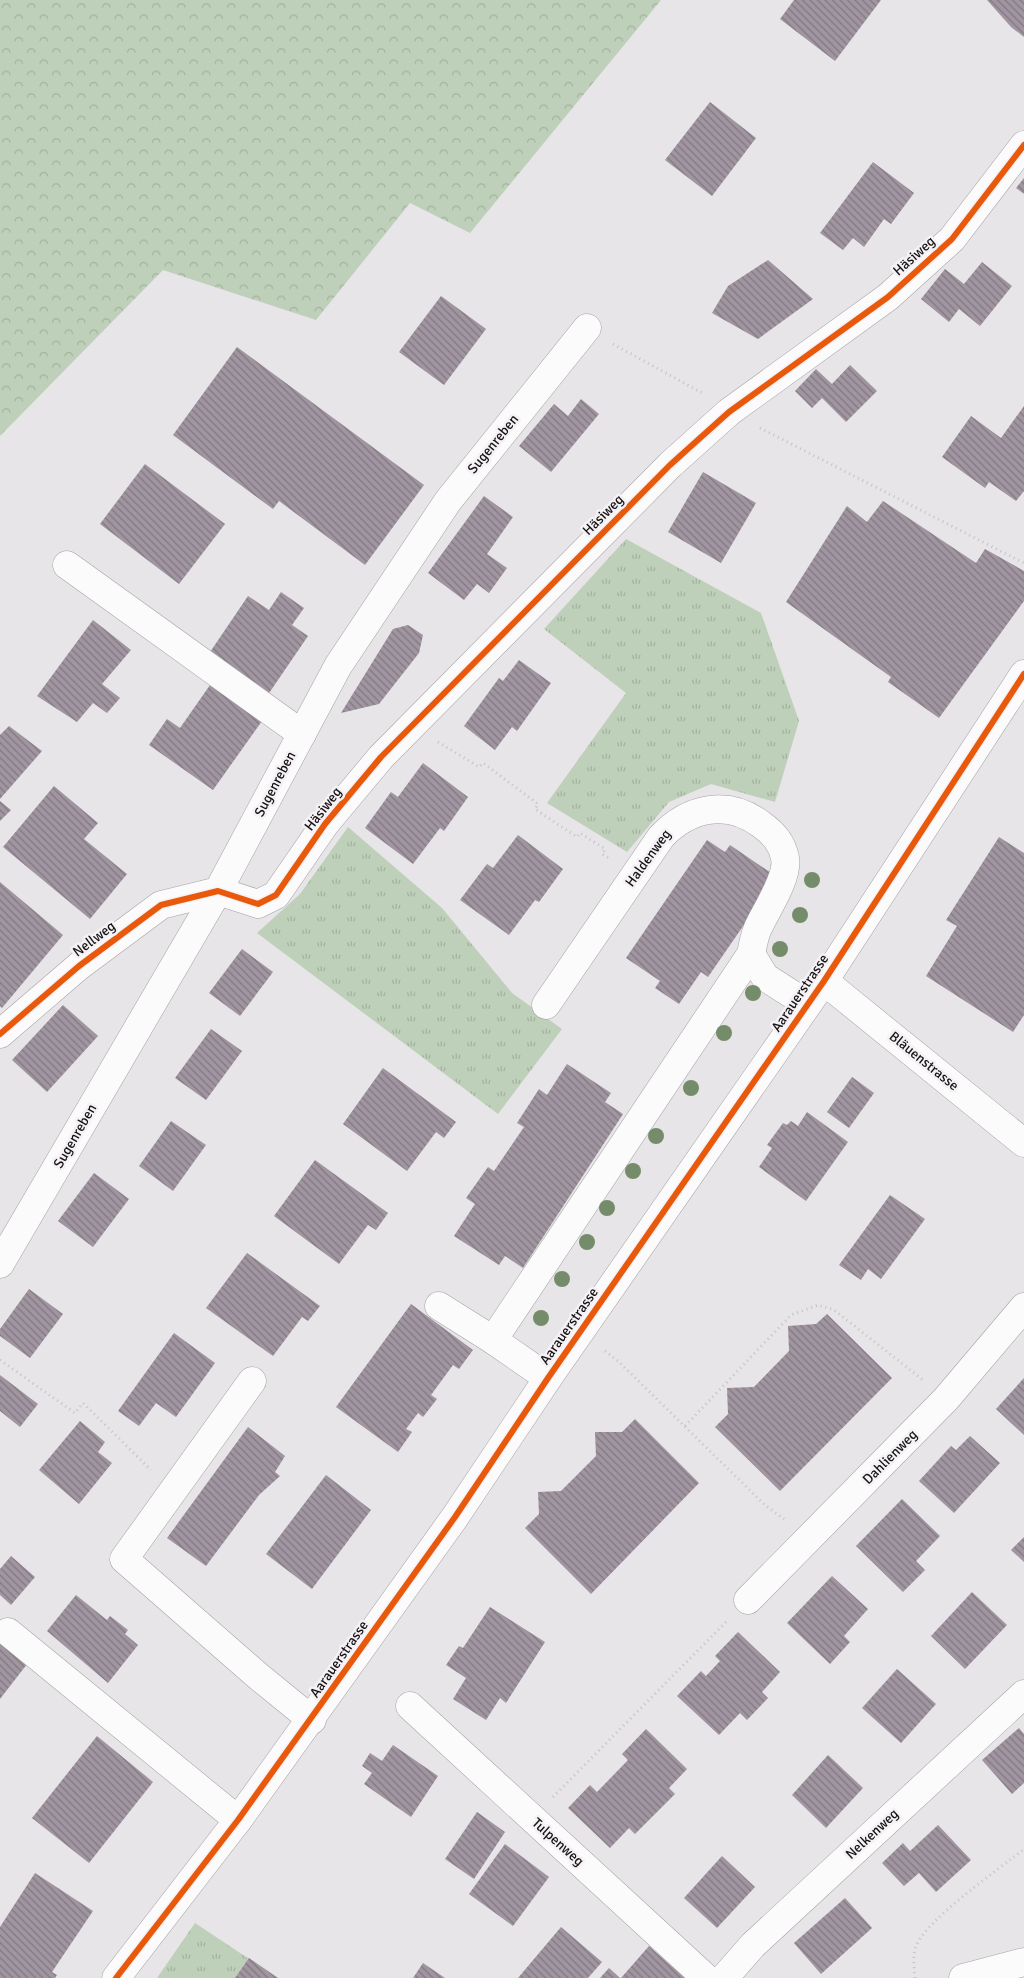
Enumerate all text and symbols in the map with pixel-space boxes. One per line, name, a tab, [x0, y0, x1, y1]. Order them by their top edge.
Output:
street label: Häsiweg	[889, 233, 939, 279]
street label: Sugenreben	[464, 411, 522, 477]
street label: Häsiweg	[579, 491, 627, 539]
street label: Sugenreben	[251, 748, 299, 820]
street label: Häsiweg	[301, 784, 345, 834]
street label: Haldenweg	[622, 826, 674, 890]
street label: Nellweg	[69, 918, 119, 960]
street label: Aarauerstrasse	[768, 951, 832, 1035]
street label: Bläuenstrasse	[886, 1028, 962, 1094]
street label: Sugenreben	[50, 1101, 100, 1171]
street label: Aarauerstrasse	[536, 1284, 602, 1368]
street label: Dahlienweg	[859, 1426, 921, 1488]
street label: Aarauerstrasse	[306, 1617, 372, 1701]
street label: Nelkenweg	[842, 1805, 902, 1863]
street label: Tulpenweg	[529, 1814, 587, 1870]

